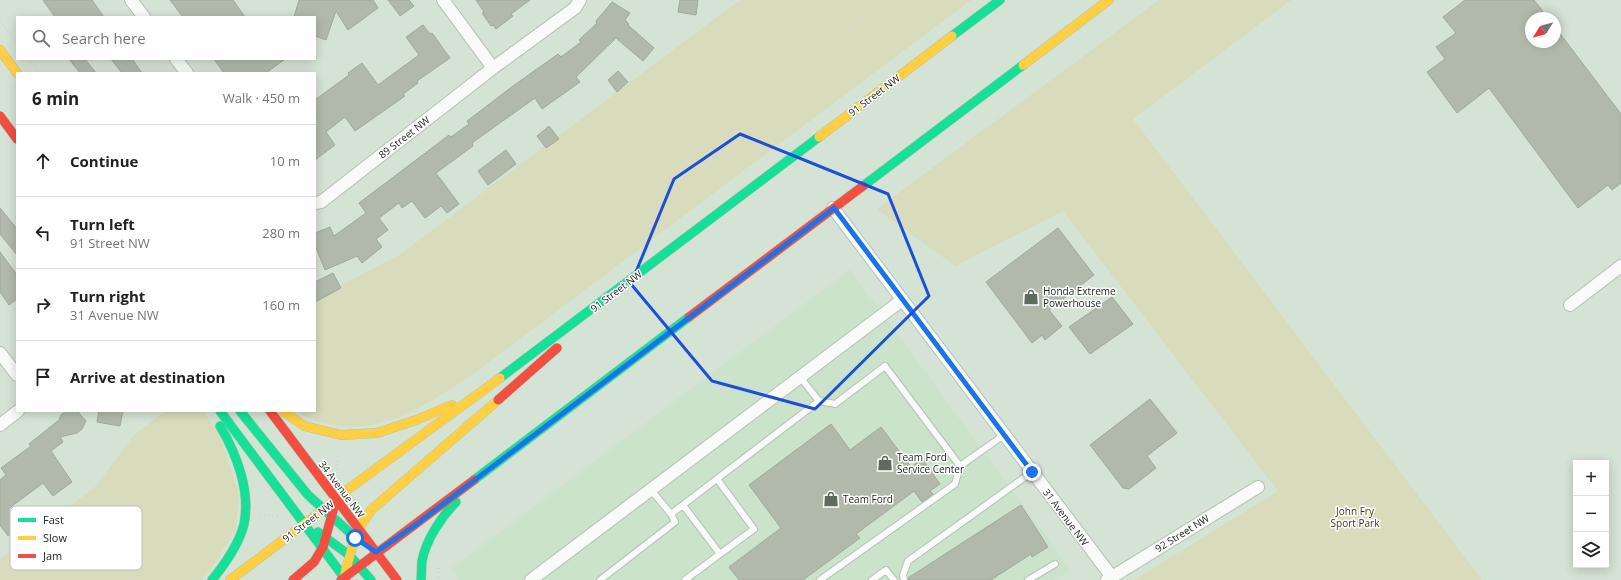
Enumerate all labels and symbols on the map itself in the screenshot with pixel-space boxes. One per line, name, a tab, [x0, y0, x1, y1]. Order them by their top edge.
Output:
north arrow	[1525, 12, 1561, 48]
street label: 91 Street NW	[845, 70, 903, 119]
street label: 89 Street NW	[376, 112, 433, 161]
street label: 91 Street NW	[587, 266, 645, 315]
place label: Honda Extreme Powerhouse	[1043, 284, 1116, 310]
shop icon: Honda Extreme Powerhouse	[1022, 288, 1040, 306]
place label: Team Ford Service Center	[897, 450, 964, 476]
shop icon: Team Ford Service Center	[876, 454, 894, 472]
street label: 34 Avenue NW	[316, 458, 369, 521]
route end	[1023, 463, 1041, 481]
street label: 31 Avenue NW	[1040, 486, 1093, 549]
shop icon: Team Ford	[822, 490, 840, 508]
place label: Team Ford	[843, 492, 893, 506]
street label: 91 Street NW	[279, 496, 337, 545]
park label: John Fry Sport Park	[1331, 504, 1380, 530]
legend	[10, 506, 142, 570]
street label: 92 Street NW	[1152, 510, 1212, 555]
text: Fast	[43, 512, 64, 527]
route start	[346, 529, 364, 547]
text: Slow	[43, 530, 67, 545]
text: Jam	[42, 548, 62, 563]

